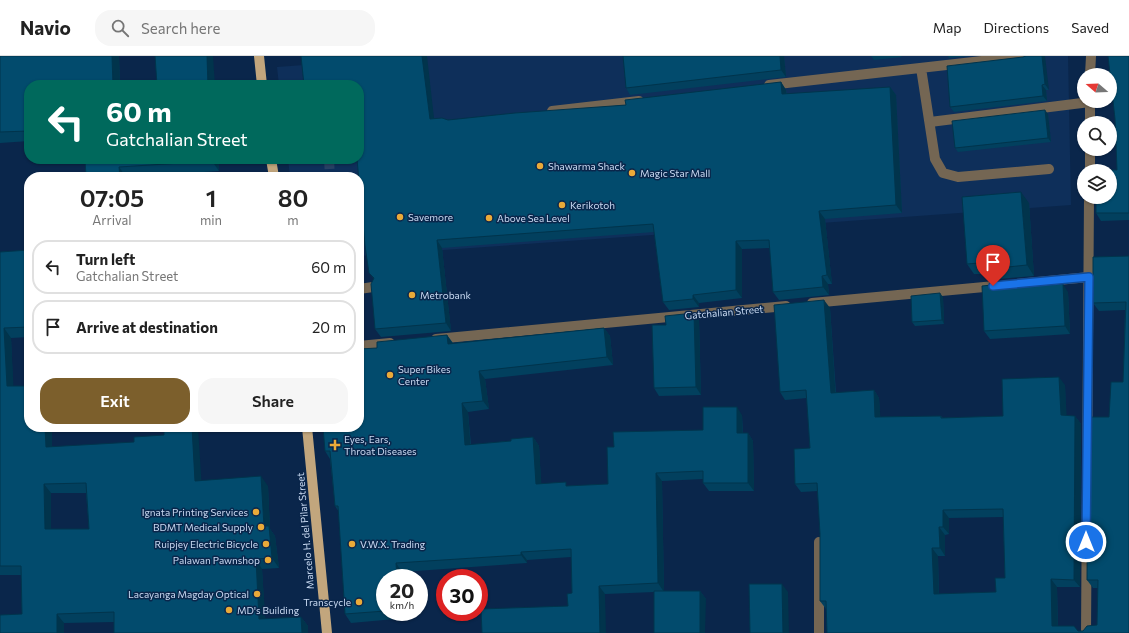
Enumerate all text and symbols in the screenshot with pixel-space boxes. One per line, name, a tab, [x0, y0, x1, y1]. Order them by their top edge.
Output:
search box	[95, 10, 375, 46]
text: Navio	[20, 16, 71, 39]
icon: search	[109, 17, 131, 39]
text: Search here	[141, 19, 220, 37]
text: Map	[933, 19, 962, 36]
text: Directions	[984, 19, 1049, 36]
text: Saved	[1071, 19, 1109, 36]
north arrow	[1077, 68, 1117, 108]
map controls	[1077, 68, 1117, 204]
text: 60 m	[106, 94, 172, 128]
icon: left	[40, 96, 92, 148]
button: search	[1077, 116, 1117, 156]
text: Gatchalian Street	[106, 128, 248, 150]
place label: Shawarma Shack	[548, 160, 625, 172]
marker: Shawarma Shack	[535, 161, 545, 171]
button: layers	[1077, 164, 1117, 204]
place label: Magic Star Mall	[640, 167, 710, 179]
marker: Magic Star Mall	[627, 168, 637, 178]
text: 07:05	[80, 183, 144, 212]
text: 1	[206, 183, 216, 212]
text: 80	[278, 183, 308, 212]
place label: Kerikotoh	[570, 199, 615, 211]
marker: Kerikotoh	[557, 200, 567, 210]
place label: Savemore	[408, 211, 453, 223]
text: Arrival	[92, 212, 132, 228]
text: min	[200, 212, 222, 228]
text: m	[287, 212, 299, 228]
marker: Savemore	[395, 212, 405, 222]
place label: Above Sea Level	[497, 212, 570, 224]
marker: Above Sea Level	[484, 213, 494, 223]
pin	[976, 245, 1010, 286]
text: Turn left	[76, 250, 135, 268]
icon: arrive	[982, 251, 1004, 273]
icon: left	[42, 256, 64, 278]
text: 60 m	[311, 258, 346, 276]
text: Gatchalian Street	[76, 268, 178, 284]
place label: Metrobank	[420, 289, 472, 301]
marker: Metrobank	[407, 290, 417, 300]
street label: Gatchalian Street	[684, 303, 764, 321]
icon: arrive	[42, 316, 64, 338]
text: Arrive at destination	[76, 318, 218, 336]
text: 20 m	[312, 318, 346, 336]
place label: Super Bikes Center	[398, 363, 451, 387]
marker: Super Bikes Center	[385, 370, 395, 380]
button: Exit	[40, 378, 190, 424]
button: Share	[198, 378, 348, 424]
place label: Eyes, Ears, Throat Diseases	[344, 433, 417, 457]
marker: Eyes, Ears, Throat Diseases	[329, 439, 341, 451]
street label: Marcelo H. del Pilar Street	[294, 472, 316, 590]
place label: Ignata Printing Services	[142, 506, 248, 518]
marker: Ignata Printing Services	[251, 507, 261, 517]
place label: BDMT Medical Supply	[153, 521, 253, 533]
position arrow	[1065, 521, 1107, 563]
marker: BDMT Medical Supply	[256, 522, 266, 532]
place label: Ruipjey Electric Bicycle	[155, 538, 258, 550]
place label: V.W.X. Trading	[360, 538, 426, 550]
marker: Ruipjey Electric Bicycle	[261, 539, 271, 549]
marker: V.W.X. Trading	[347, 539, 357, 549]
place label: Palawan Pawnshop	[173, 554, 260, 566]
marker: Palawan Pawnshop	[263, 555, 273, 565]
speed limit sign: 30	[436, 569, 488, 621]
text: 20	[390, 578, 414, 602]
place label: Lacayanga Magday Optical	[128, 588, 249, 600]
marker: Lacayanga Magday Optical	[252, 589, 262, 599]
place label: Transcycle	[303, 596, 351, 608]
marker: Transcycle	[354, 597, 364, 607]
text: km/h	[390, 599, 414, 611]
place label: MD's Building	[237, 604, 300, 616]
marker: MD's Building	[224, 605, 234, 615]

